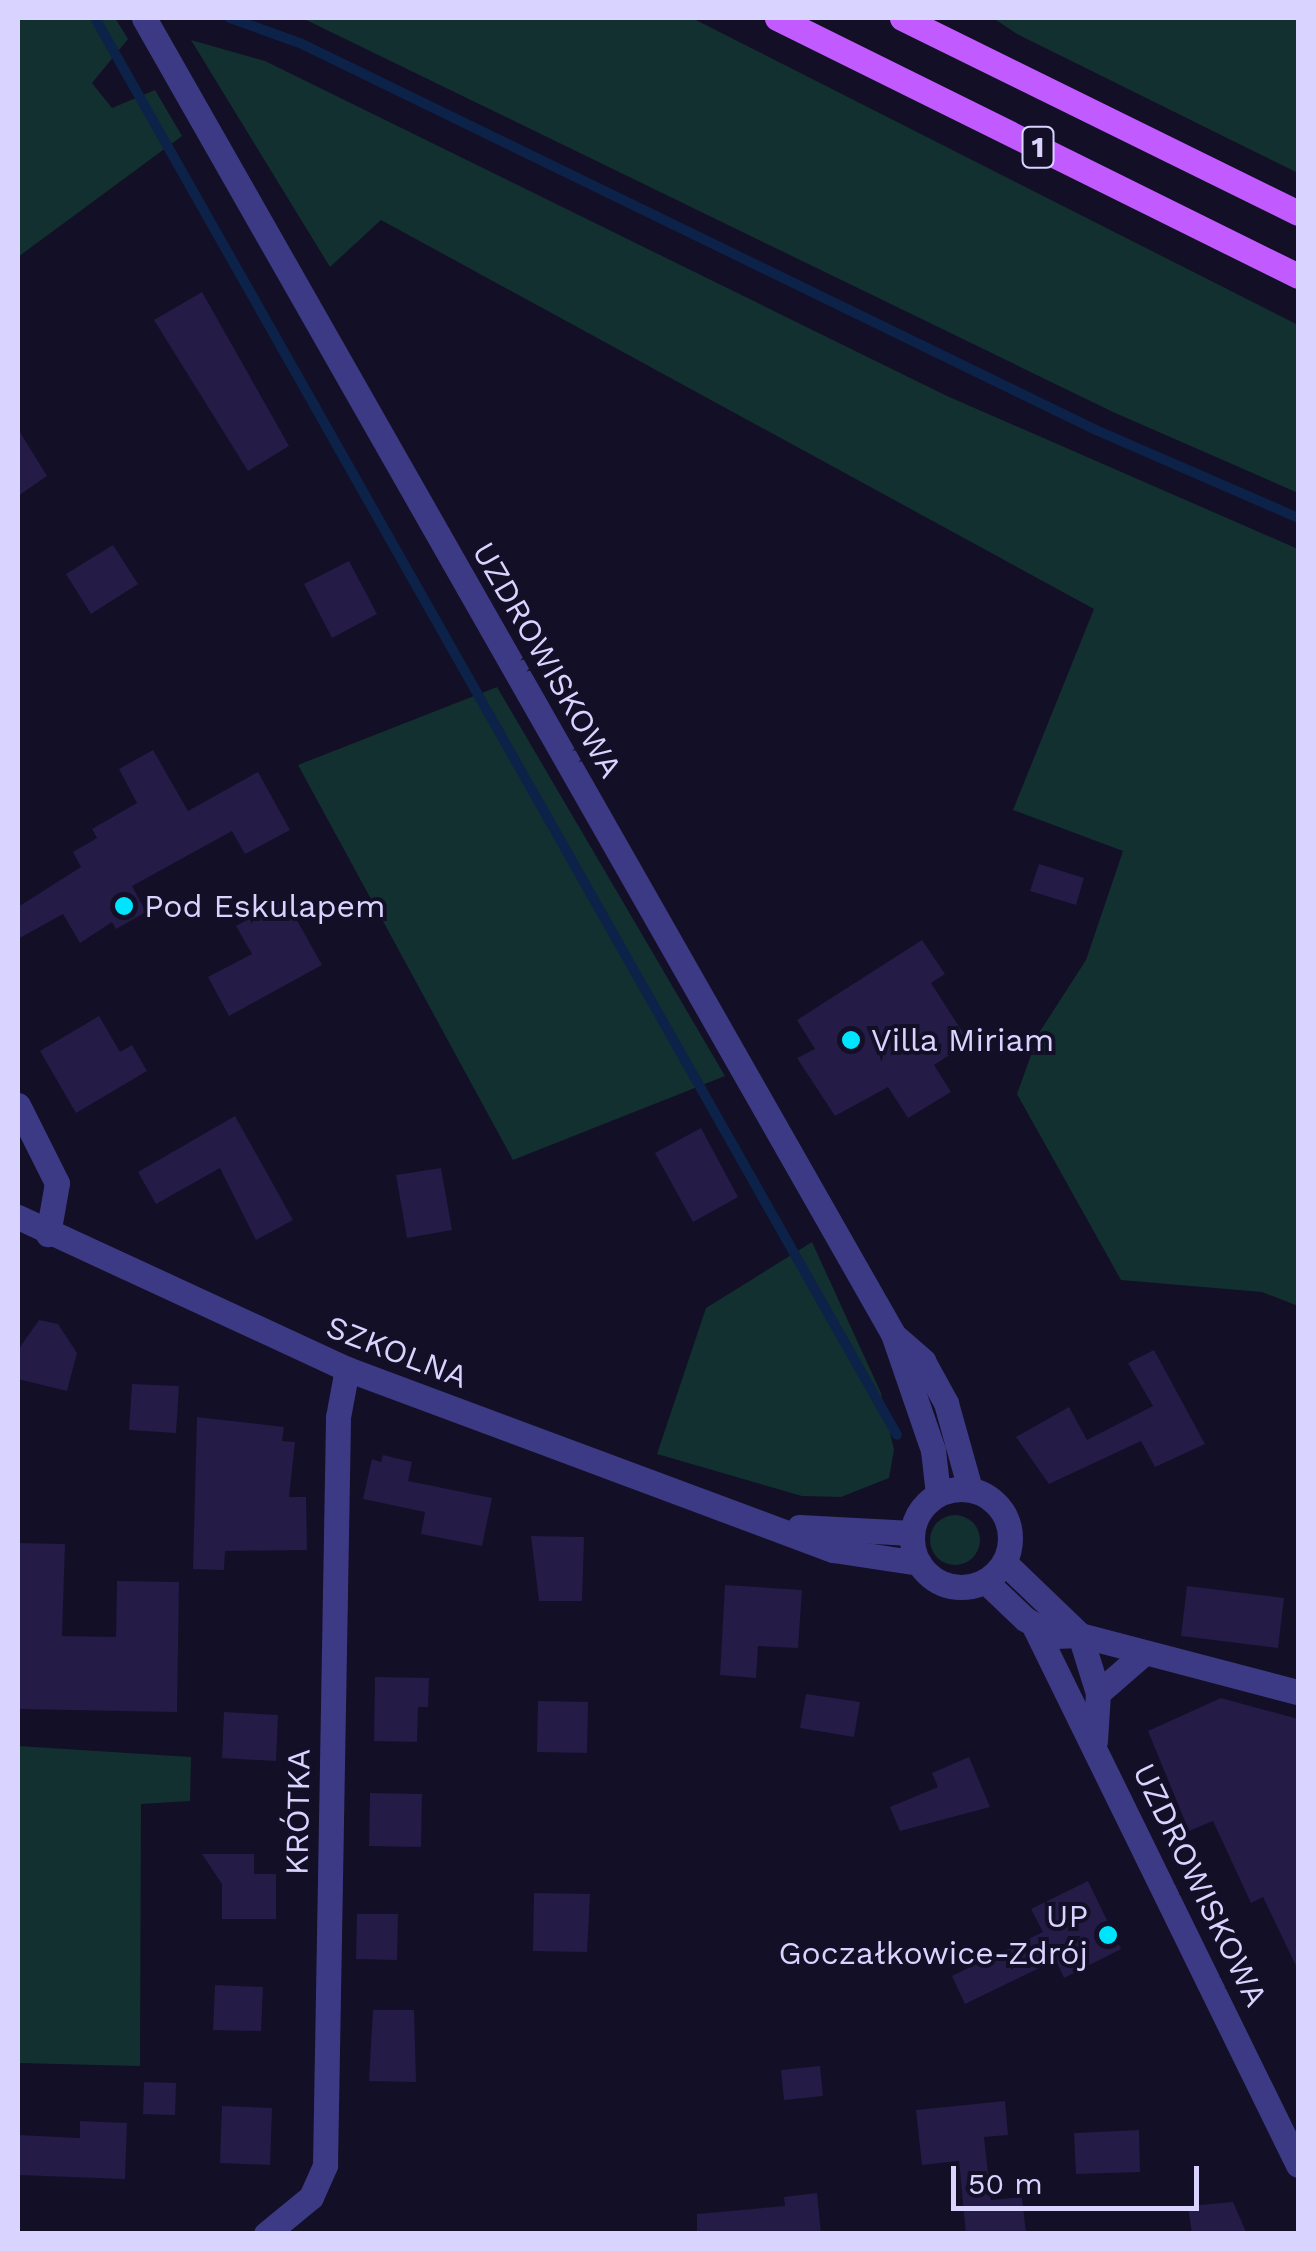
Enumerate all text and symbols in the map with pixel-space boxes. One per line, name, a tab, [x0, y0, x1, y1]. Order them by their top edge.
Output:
road number: 1	[1020, 122, 1056, 172]
street label: UZDROWISKOWA	[464, 535, 630, 785]
place label: Pod Eskulapem	[144, 887, 386, 925]
marker: Pod Eskulapem	[113, 895, 135, 917]
place label: Villa Miriam	[871, 1021, 1055, 1059]
marker: Villa Miriam	[840, 1029, 862, 1051]
street label: SZKOLNA	[321, 1307, 473, 1397]
street label: KRÓTKA	[278, 1748, 318, 1876]
street label: UZDROWISKOWA	[1125, 1757, 1275, 2013]
place label: UP Goczałkowice-Zdrój	[778, 1898, 1088, 1973]
marker: UP Goczałkowice-Zdrój	[1097, 1924, 1119, 1946]
scale bar	[956, 2146, 1204, 2208]
text: 50 m	[968, 2166, 1043, 2201]

